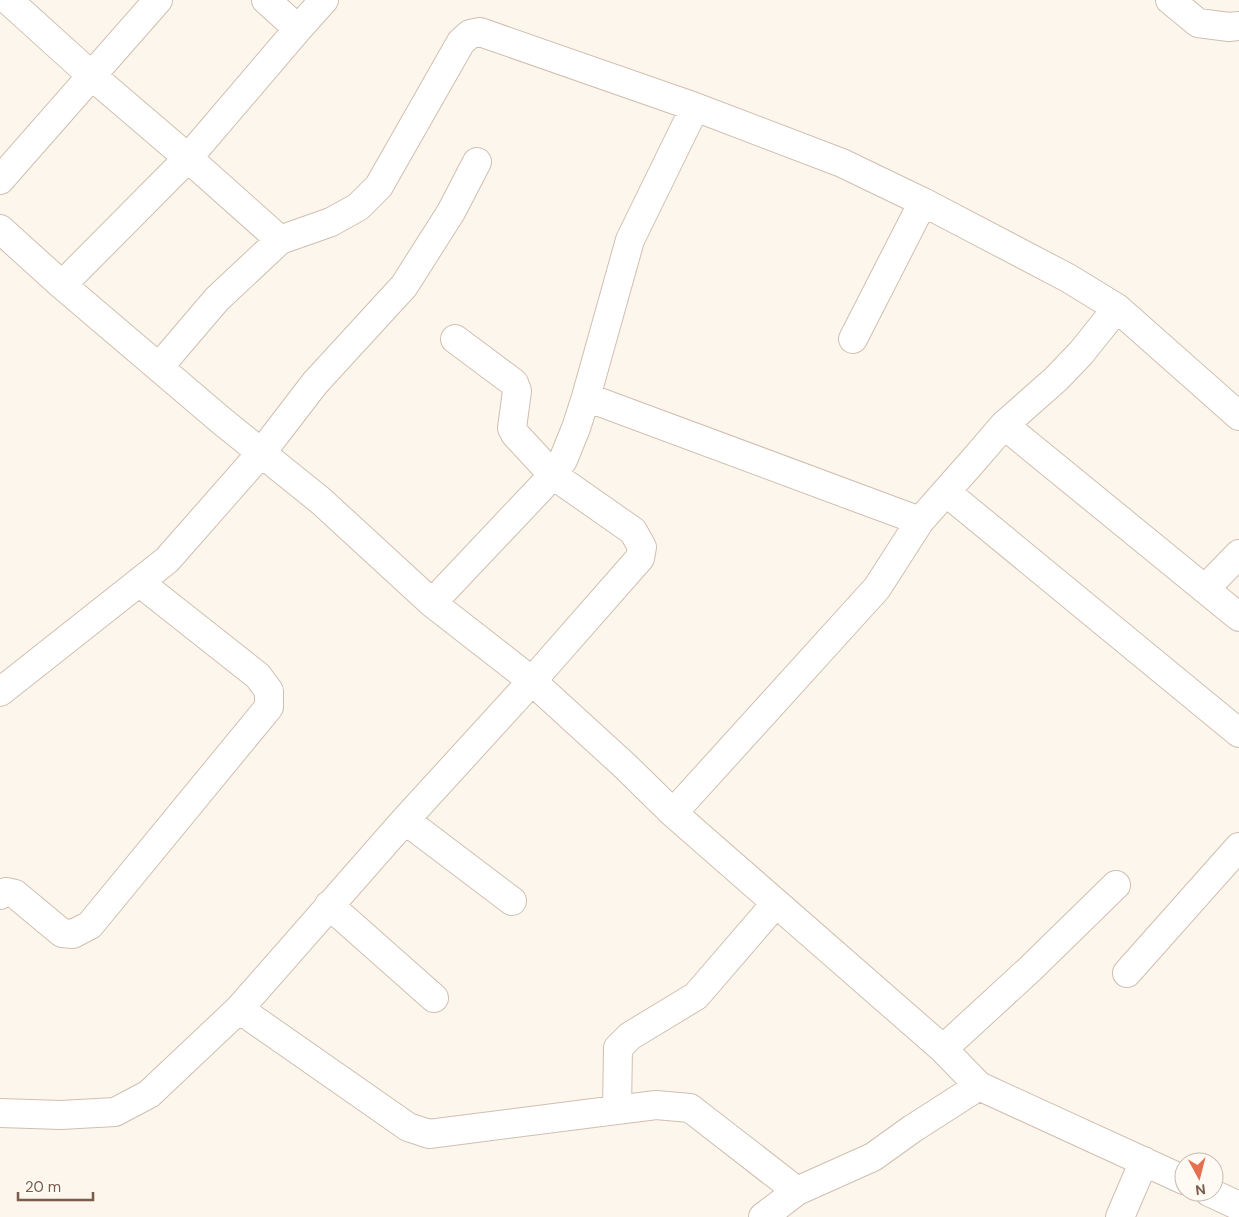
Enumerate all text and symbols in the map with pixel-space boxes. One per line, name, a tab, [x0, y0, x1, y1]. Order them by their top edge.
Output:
north arrow	[1174, 1152, 1224, 1202]
scale bar	[18, 1170, 92, 1202]
text: 20 m	[25, 1177, 61, 1197]
text: N	[1194, 1180, 1207, 1199]

